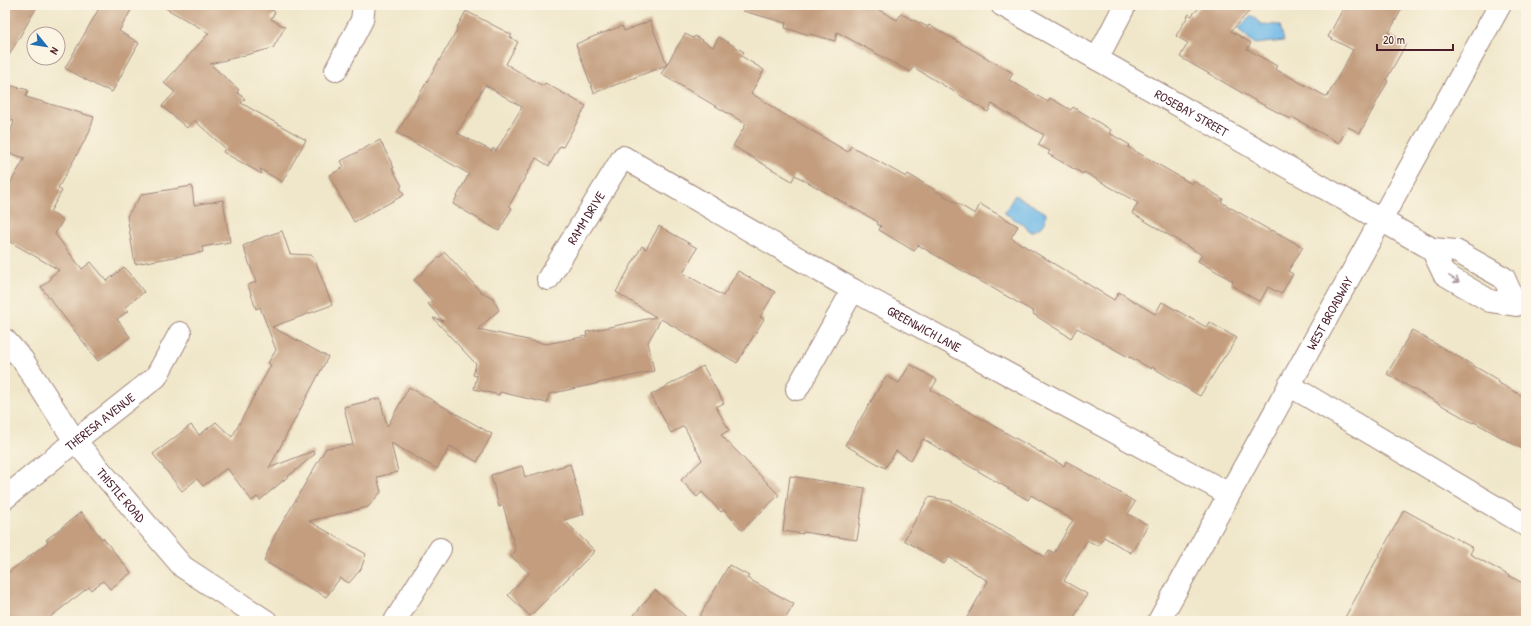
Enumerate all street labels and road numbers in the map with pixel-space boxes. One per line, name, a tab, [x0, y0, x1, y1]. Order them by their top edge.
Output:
street label: ROSEBAY STREET	[1151, 84, 1233, 141]
street label: RAMM DRIVE	[563, 188, 609, 248]
street label: WEST BROADWAY	[1302, 273, 1357, 353]
street label: GREENWICH LANE	[884, 301, 965, 356]
street label: THERESA AVENUE	[61, 388, 139, 455]
street label: THISTLE ROAD	[93, 464, 150, 527]

